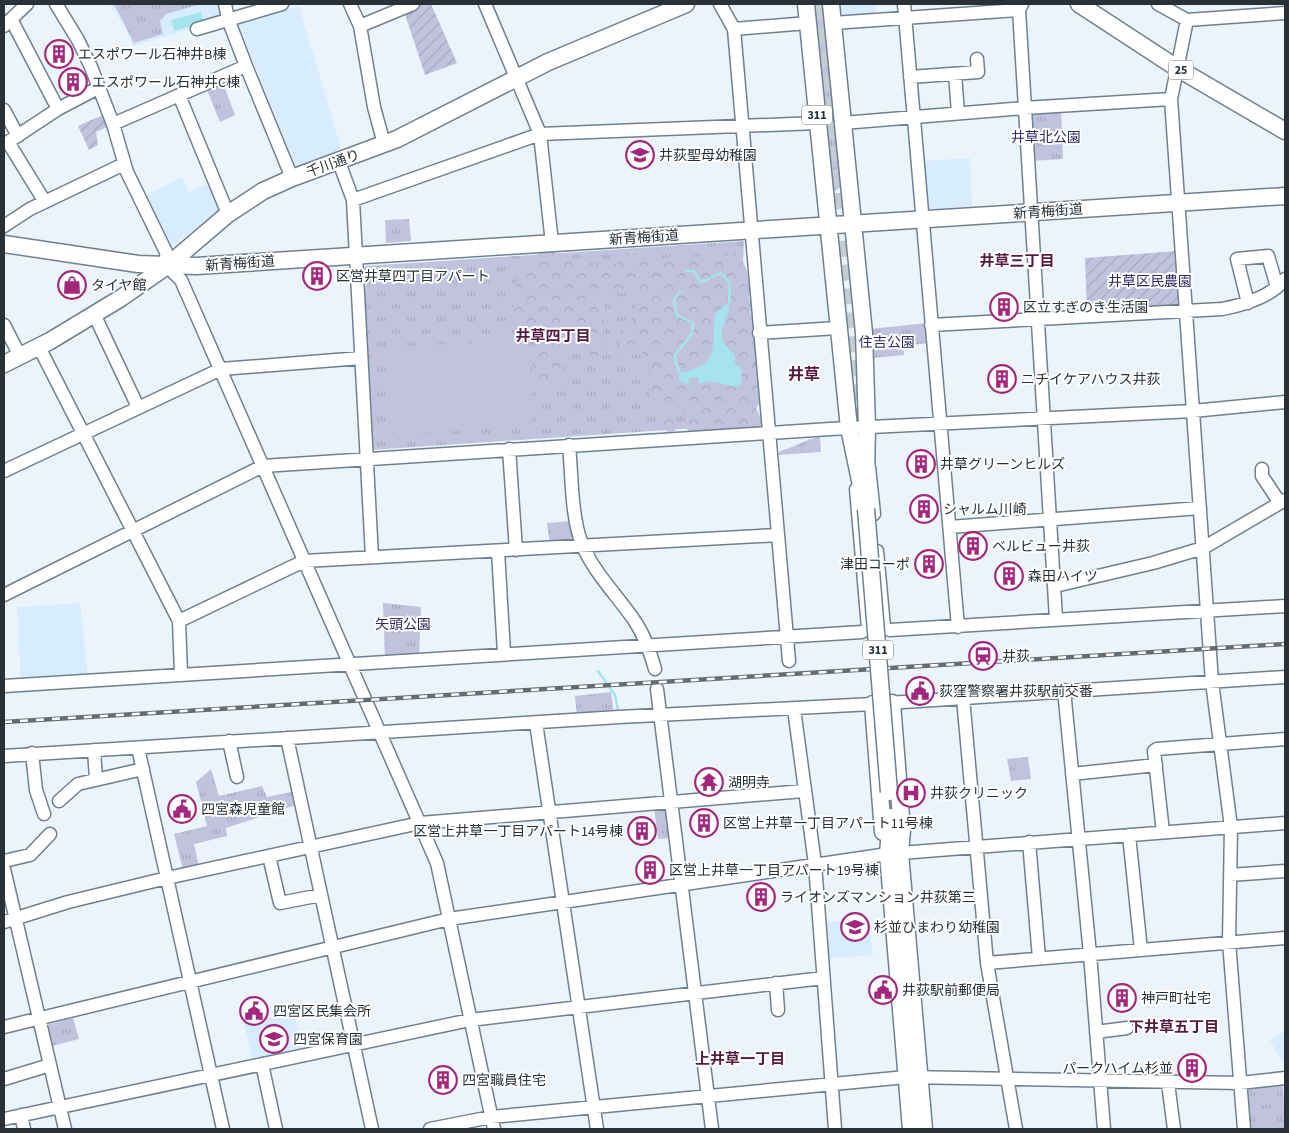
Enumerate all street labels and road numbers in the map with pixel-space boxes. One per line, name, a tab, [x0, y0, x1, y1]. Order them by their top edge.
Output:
road number: 25	[1168, 60, 1194, 80]
road number: 311	[802, 106, 832, 124]
street label: 千川通り	[304, 145, 363, 183]
street label: 新青梅街道	[1012, 200, 1084, 224]
street label: 新青梅街道	[608, 226, 680, 250]
street label: 新青梅街道	[204, 252, 276, 276]
road number: 311	[863, 640, 893, 660]

